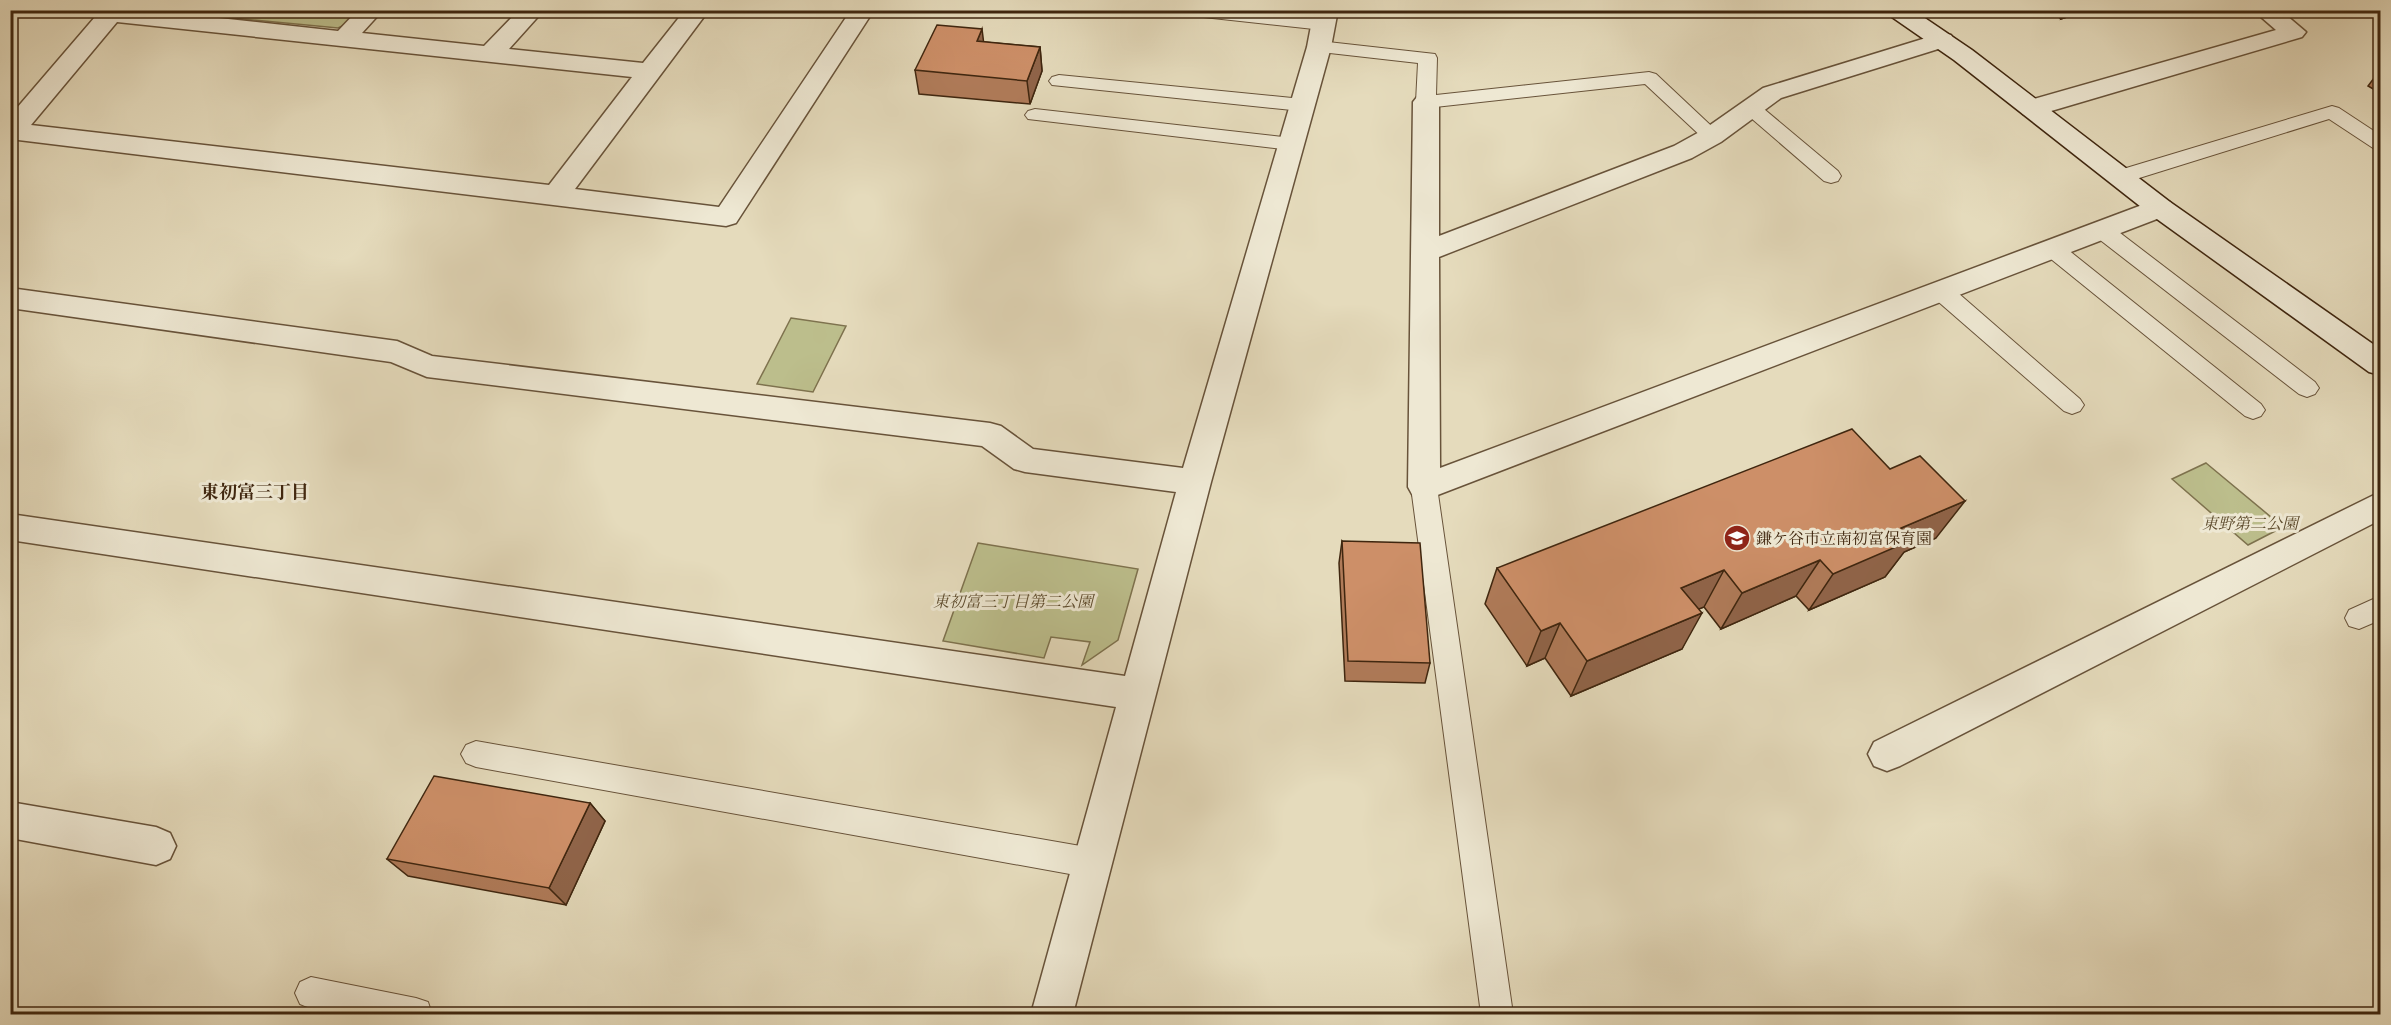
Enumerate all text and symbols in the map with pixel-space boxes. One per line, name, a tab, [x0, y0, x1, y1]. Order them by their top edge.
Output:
district label: 東初富三丁目	[201, 481, 309, 503]
park label: 東野第二公園	[2202, 514, 2301, 533]
school or university icon: 鎌ケ谷市立南初富保育園	[1722, 523, 1752, 553]
place label: 鎌ケ谷市立南初富保育園	[1756, 529, 1932, 548]
park label: 東初富三丁目第二公園	[933, 592, 1096, 611]

